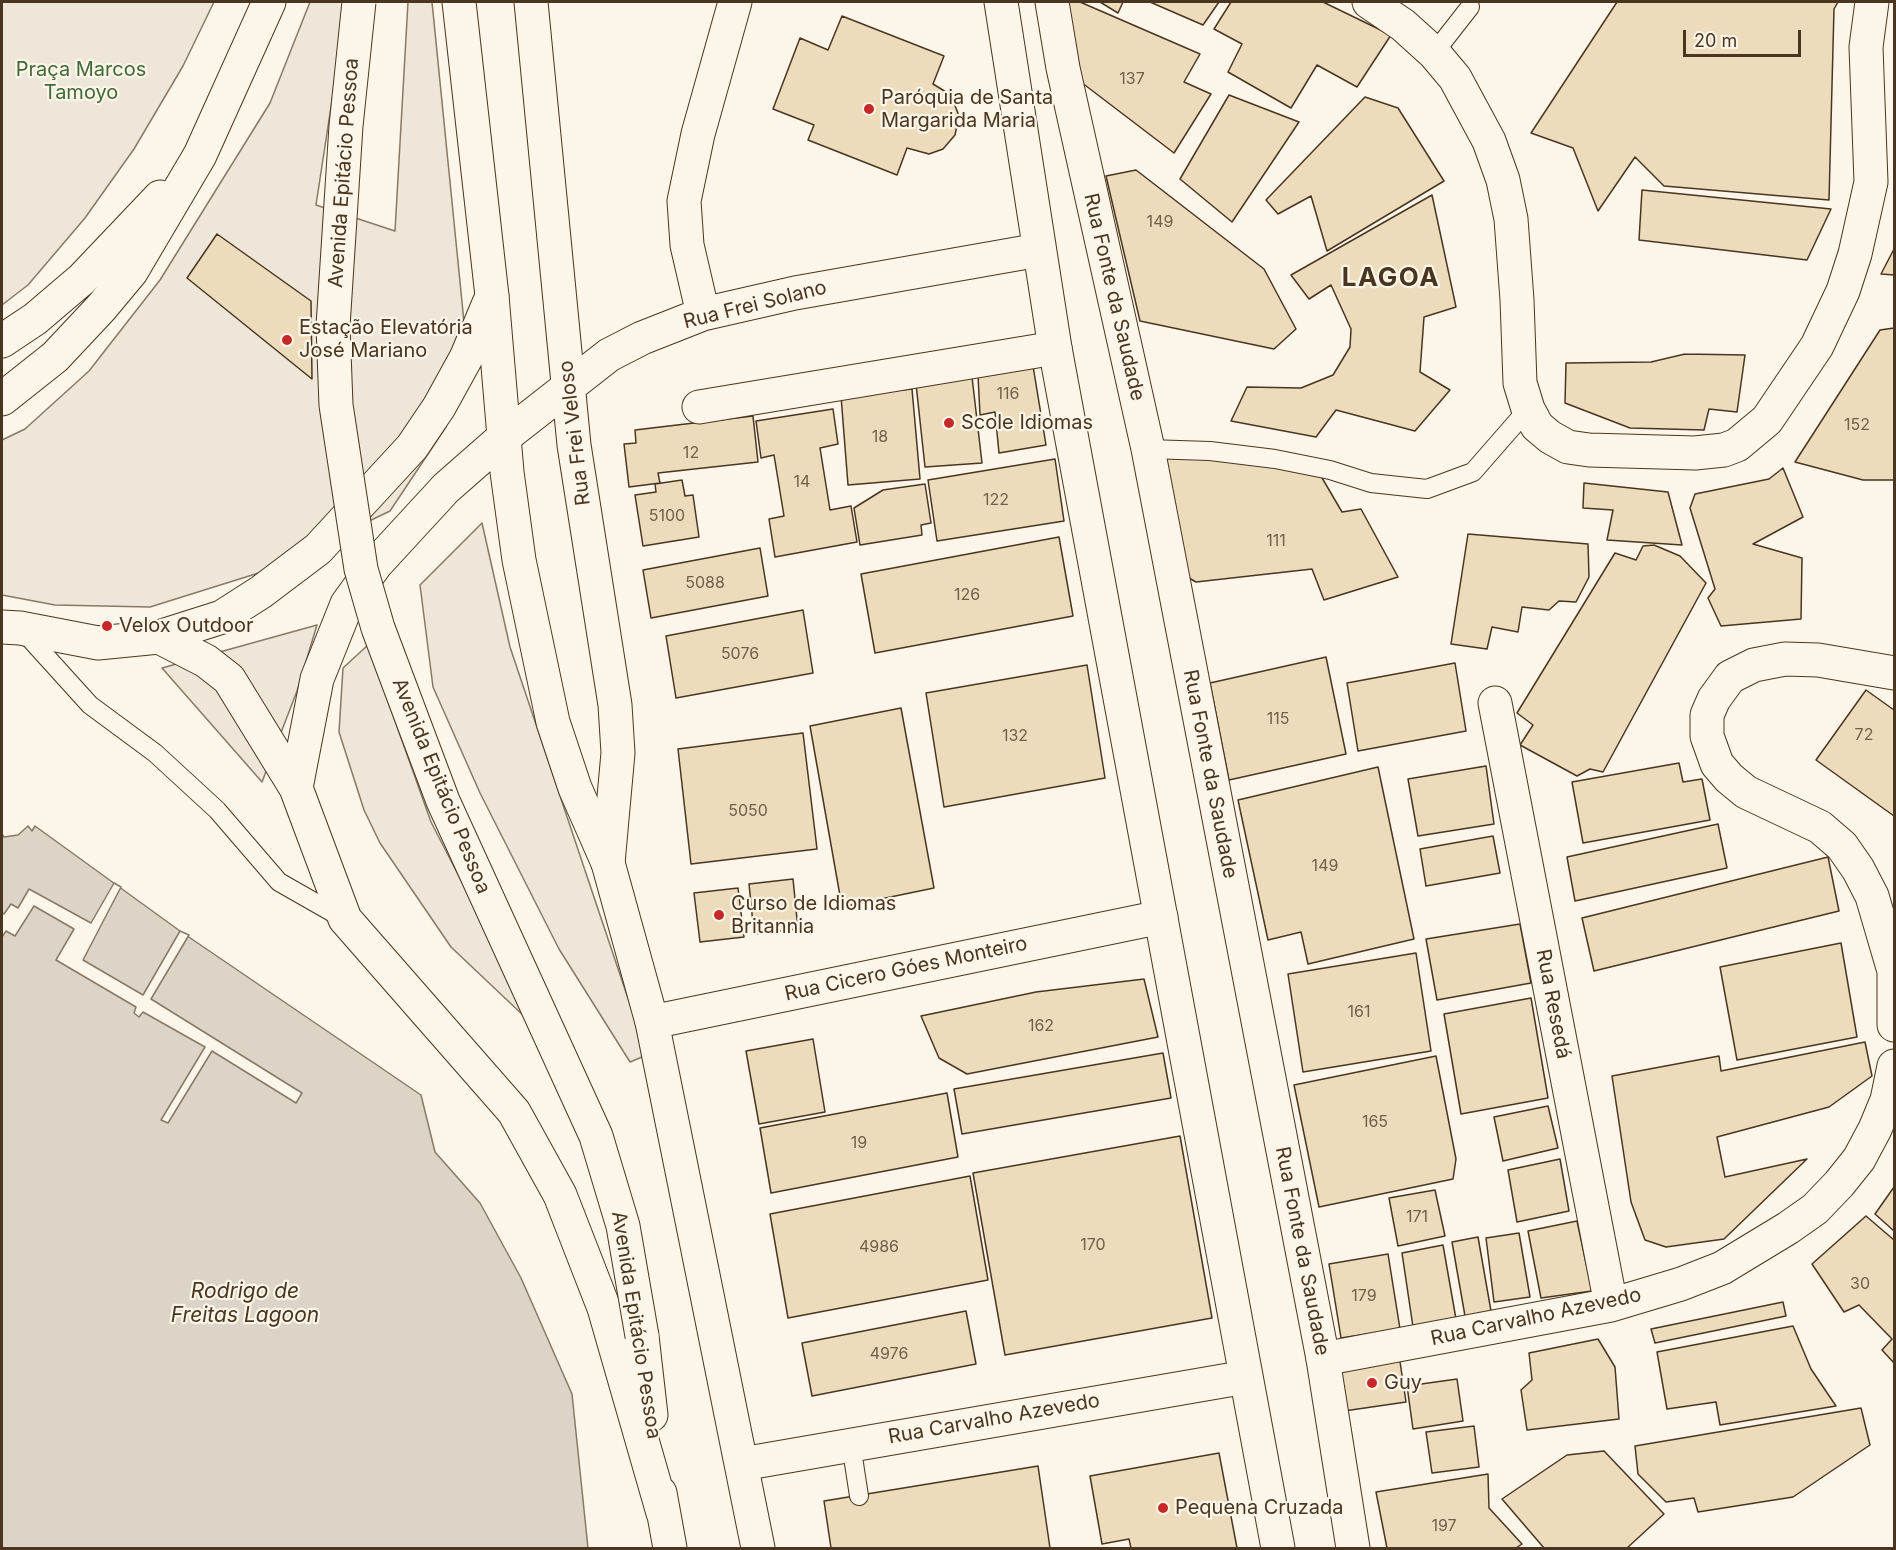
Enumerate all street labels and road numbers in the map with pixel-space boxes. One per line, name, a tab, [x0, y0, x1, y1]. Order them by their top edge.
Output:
street label: Avenida Epitácio Pessoa	[324, 57, 364, 289]
street label: Rua Fonte da Saudade	[1078, 191, 1150, 403]
street label: Rua Frei Solano	[681, 276, 829, 334]
street label: Rua Frei Veloso	[554, 359, 596, 507]
street label: Rua Fonte da Saudade	[1178, 667, 1242, 881]
street label: Avenida Epitácio Pessoa	[387, 675, 495, 897]
street label: Rua Cicero Góes Monteiro	[782, 932, 1030, 1006]
street label: Rua Resedá	[1531, 947, 1575, 1061]
street label: Rua Fonte da Saudade	[1270, 1144, 1334, 1358]
street label: Avenida Epitácio Pessoa	[606, 1209, 666, 1441]
street label: Rua Carvalho Azevedo	[1429, 1283, 1643, 1351]
street label: Rua Carvalho Azevedo	[886, 1389, 1102, 1449]

